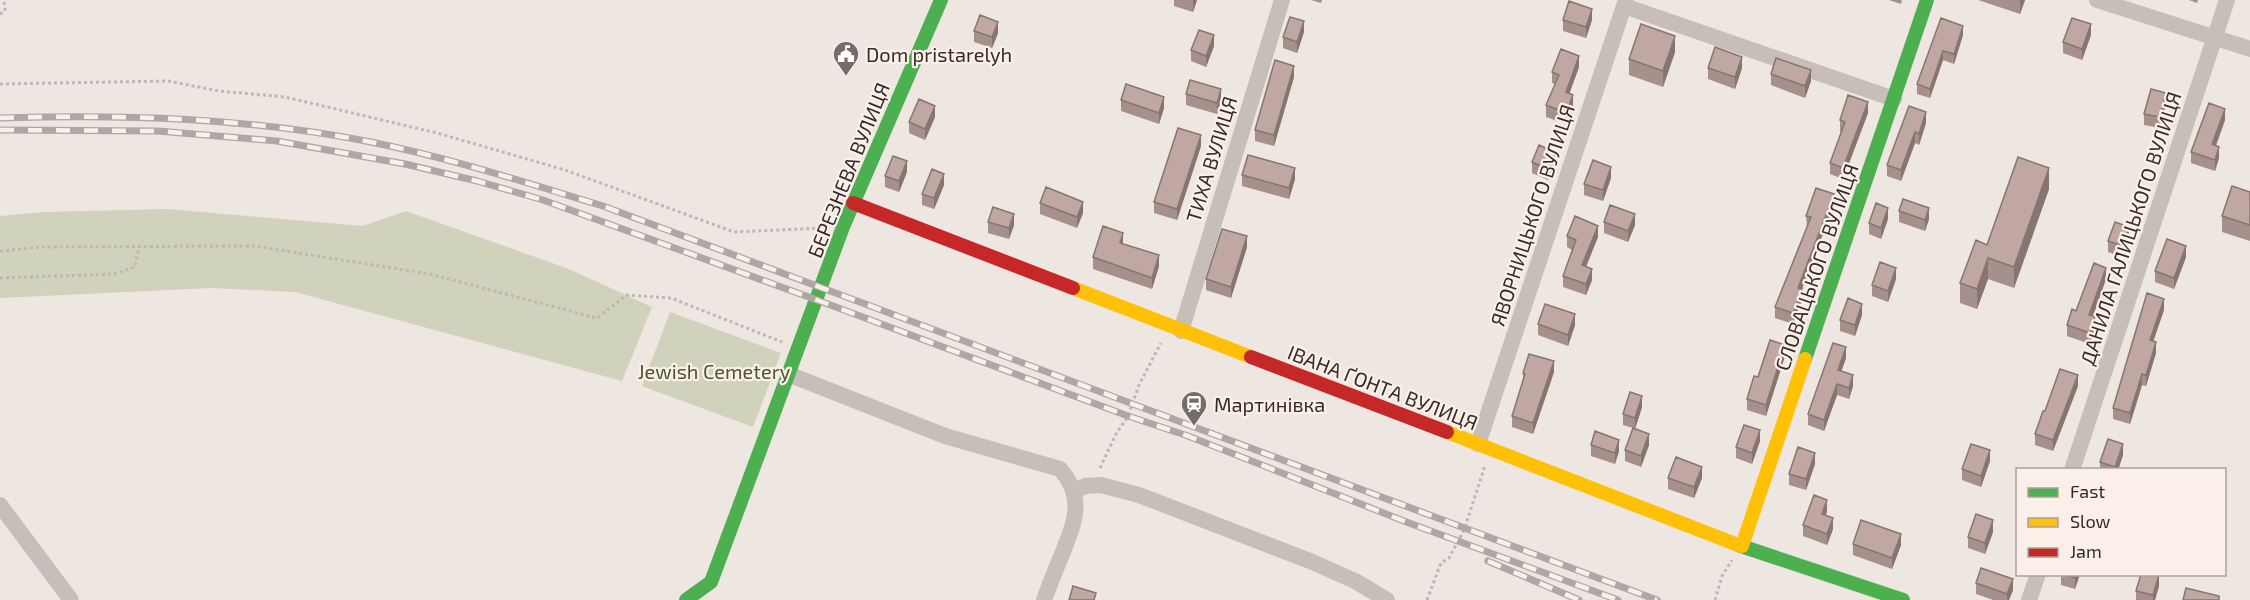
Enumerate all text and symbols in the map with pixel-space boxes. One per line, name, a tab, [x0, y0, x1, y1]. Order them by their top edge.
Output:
public building icon: Dom pristarelyh	[831, 39, 861, 77]
place label: Dom pristarelyh	[866, 42, 1012, 66]
street label: БЕРЕЗНЕВА ВУЛИЦЯ	[802, 79, 894, 261]
street label: ДАНИЛА ГАЛИЦЬКОГО ВУЛИЦЯ	[2074, 88, 2186, 368]
street label: ТИХА ВУЛИЦЯ	[1180, 93, 1242, 225]
street label: ЯВОРНИЦЬКОГО ВУЛИЦЯ	[1485, 101, 1579, 329]
street label: СЛОВАЦЬКОГО ВУЛИЦЯ	[1769, 160, 1863, 374]
street label: ІВАНА ҐОНТА ВУЛИЦЯ	[1285, 340, 1481, 434]
park label: Jewish Cemetery	[638, 359, 791, 383]
station icon: Мартинівка	[1179, 389, 1209, 427]
place label: Мартинівка	[1214, 392, 1325, 416]
legend	[2016, 468, 2226, 576]
text: Fast	[2070, 480, 2105, 502]
text: Slow	[2070, 510, 2111, 532]
text: Jam	[2070, 540, 2102, 562]

